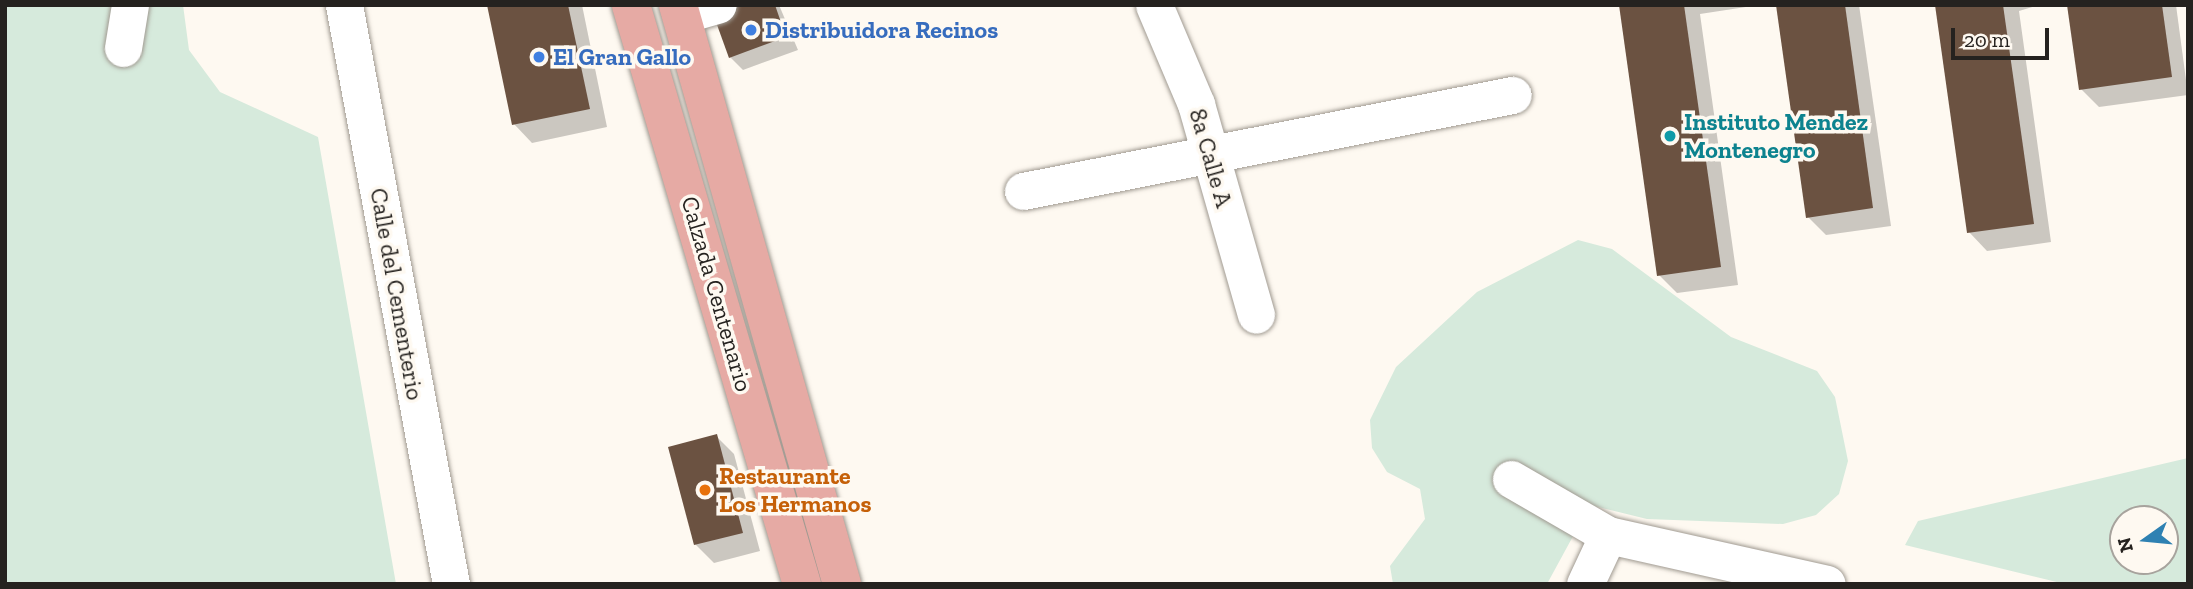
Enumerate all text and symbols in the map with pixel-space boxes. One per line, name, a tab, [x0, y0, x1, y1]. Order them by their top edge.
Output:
scale bar	[1955, 14, 2053, 58]
place label: Distribuidora Recinos	[765, 16, 998, 44]
marker: Distribuidora Recinos	[743, 22, 759, 38]
text: 20 m	[1964, 27, 2010, 52]
place label: El Gran Gallo	[553, 43, 691, 71]
marker: El Gran Gallo	[531, 49, 547, 65]
street label: 8a Calle A	[1183, 105, 1239, 211]
place label: Instituto Mendez Montenegro	[1684, 108, 1868, 164]
marker: Instituto Mendez Montenegro	[1662, 128, 1678, 144]
street label: Calle del Cementerio	[364, 186, 430, 402]
street label: Calzada Centenario	[675, 193, 759, 395]
place label: Restaurante Los Hermanos	[719, 462, 871, 518]
marker: Restaurante Los Hermanos	[697, 482, 713, 498]
north arrow	[2109, 505, 2179, 575]
text: N	[2112, 535, 2138, 555]

